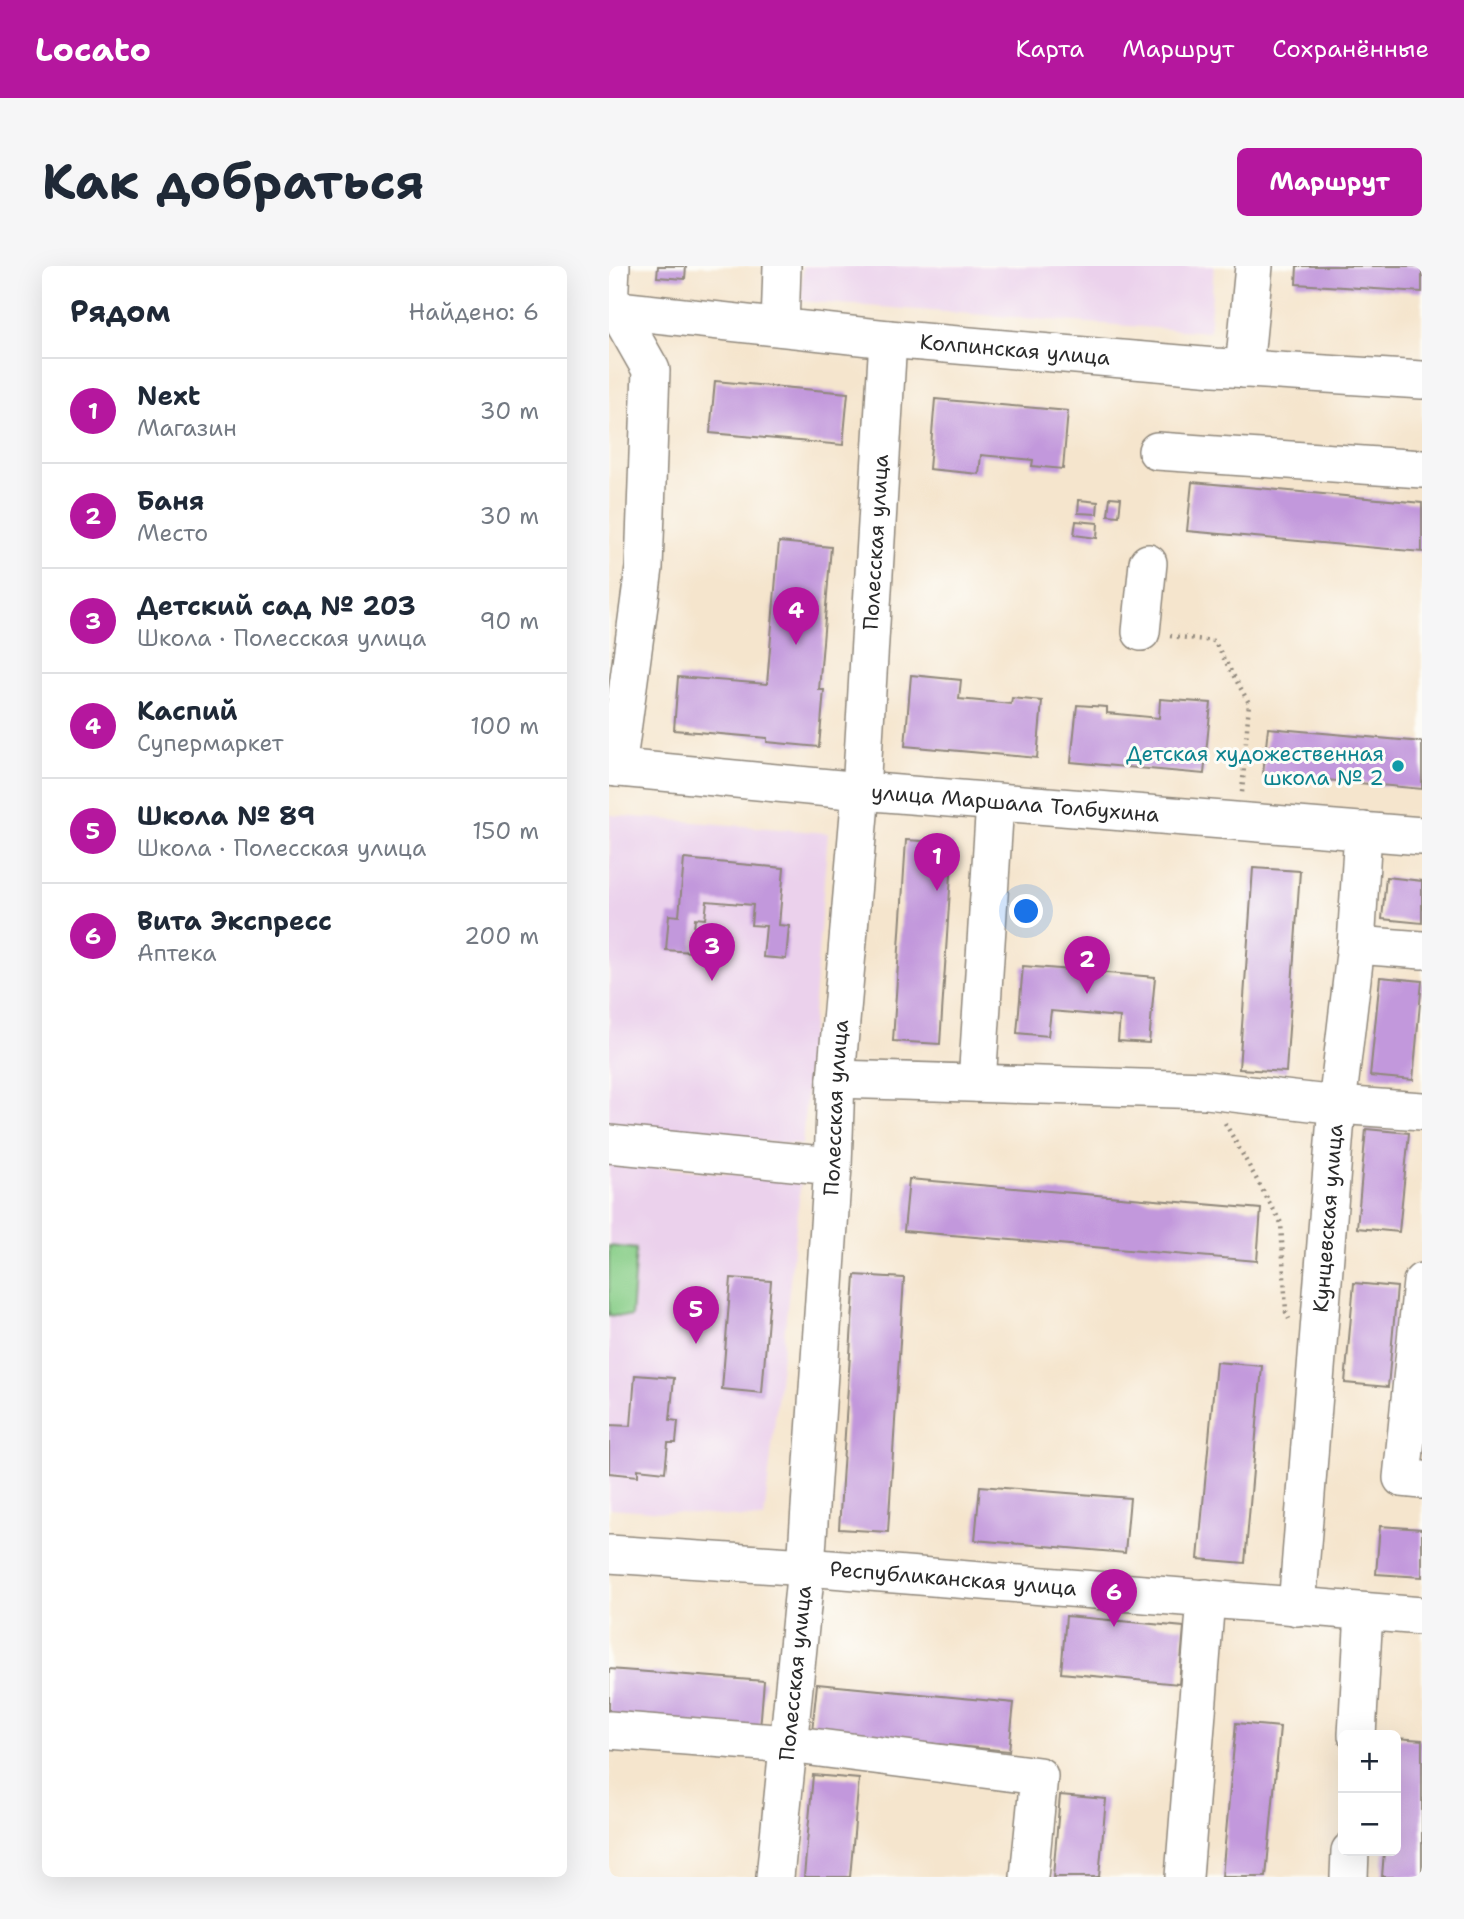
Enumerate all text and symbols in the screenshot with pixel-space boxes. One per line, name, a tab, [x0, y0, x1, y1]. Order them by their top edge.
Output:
text: Locato	[35, 27, 151, 72]
text: Карта	[1016, 33, 1084, 65]
text: Маршрут	[1122, 33, 1234, 65]
text: Сохранённые	[1272, 33, 1429, 65]
button: Маршрут	[1237, 148, 1422, 216]
text: Как добраться	[42, 149, 424, 215]
text: Рядом	[70, 291, 170, 332]
text: Найдено: 6	[409, 297, 539, 327]
street label: Колпинская улица	[919, 328, 1111, 372]
text: Next	[137, 378, 201, 413]
text: 1	[88, 396, 98, 426]
text: 30 m	[480, 396, 539, 426]
text: Магазин	[137, 413, 237, 443]
street label: Полесская улица	[857, 453, 895, 631]
text: Баня	[137, 483, 204, 518]
text: 2	[85, 501, 101, 531]
text: 30 m	[480, 501, 539, 531]
text: Место	[137, 518, 208, 548]
pin: 4	[773, 587, 819, 645]
text: Детский сад № 203	[137, 588, 416, 623]
text: 3	[85, 606, 101, 636]
text: 90 m	[479, 606, 539, 636]
text: Школа · Полесская улица	[137, 623, 426, 653]
text: Каспий	[137, 693, 238, 728]
text: 4	[85, 711, 101, 741]
text: 100 m	[470, 711, 539, 741]
text: Супермаркет	[137, 728, 284, 758]
place label: Детская художественная школа № 2	[1126, 740, 1384, 792]
marker: Детская художественная школа № 2	[1390, 758, 1406, 774]
street label: улица Маршала Толбухина	[870, 778, 1161, 829]
text: Школа № 89	[137, 798, 315, 833]
text: 5	[86, 816, 100, 846]
text: 150 m	[472, 816, 539, 846]
text: Школа · Полесская улица	[137, 833, 426, 863]
pin: 1	[914, 833, 960, 891]
your location	[1009, 894, 1043, 928]
text: Вита Экспресс	[137, 903, 332, 938]
text: 6	[85, 921, 101, 951]
text: 200 m	[464, 921, 539, 951]
pin: 3	[689, 923, 735, 981]
pin: 2	[1064, 936, 1110, 994]
text: Аптека	[137, 938, 217, 968]
street label: Полесская улица	[817, 1018, 855, 1196]
street label: Кунцевская улица	[1307, 1123, 1349, 1314]
pin: 5	[673, 1286, 719, 1344]
street label: Республиканская улица	[829, 1555, 1078, 1602]
pin: 6	[1091, 1569, 1137, 1627]
street label: Полесская улица	[773, 1584, 818, 1762]
map controls	[1338, 1730, 1401, 1856]
button: +	[1338, 1730, 1401, 1793]
button: −	[1338, 1793, 1401, 1856]

